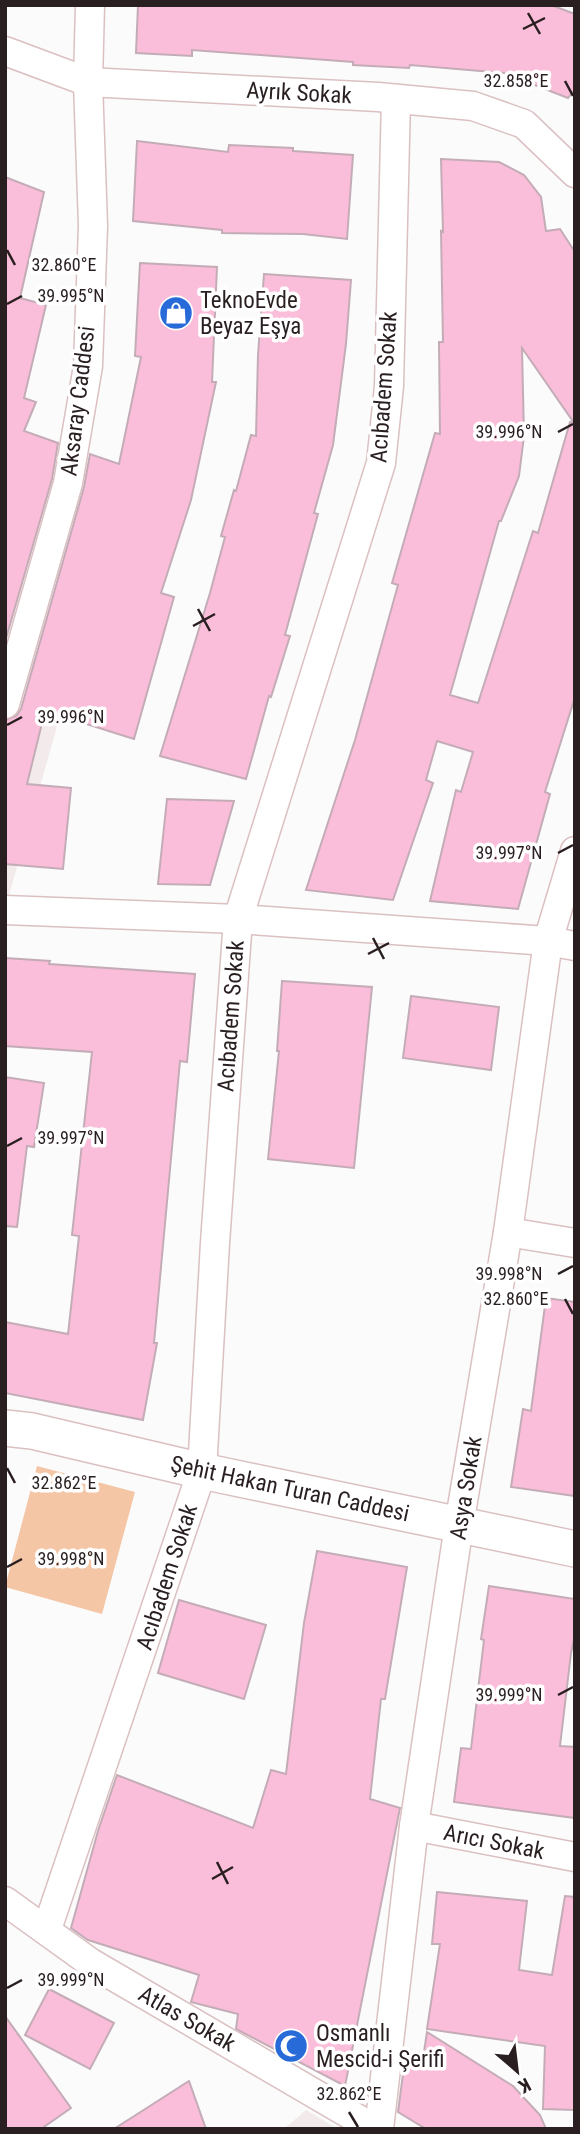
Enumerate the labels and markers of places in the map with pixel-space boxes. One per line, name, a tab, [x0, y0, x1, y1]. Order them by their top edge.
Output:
place label: TeknoEvde Beyaz Eşya	[200, 287, 301, 340]
shop icon: TeknoEvde Beyaz Eşya	[157, 294, 195, 332]
place label: Osmanlı Mescid-i Şerifi	[316, 2020, 445, 2073]
mosque icon: Osmanlı Mescid-i Şerifi	[272, 2027, 310, 2065]

